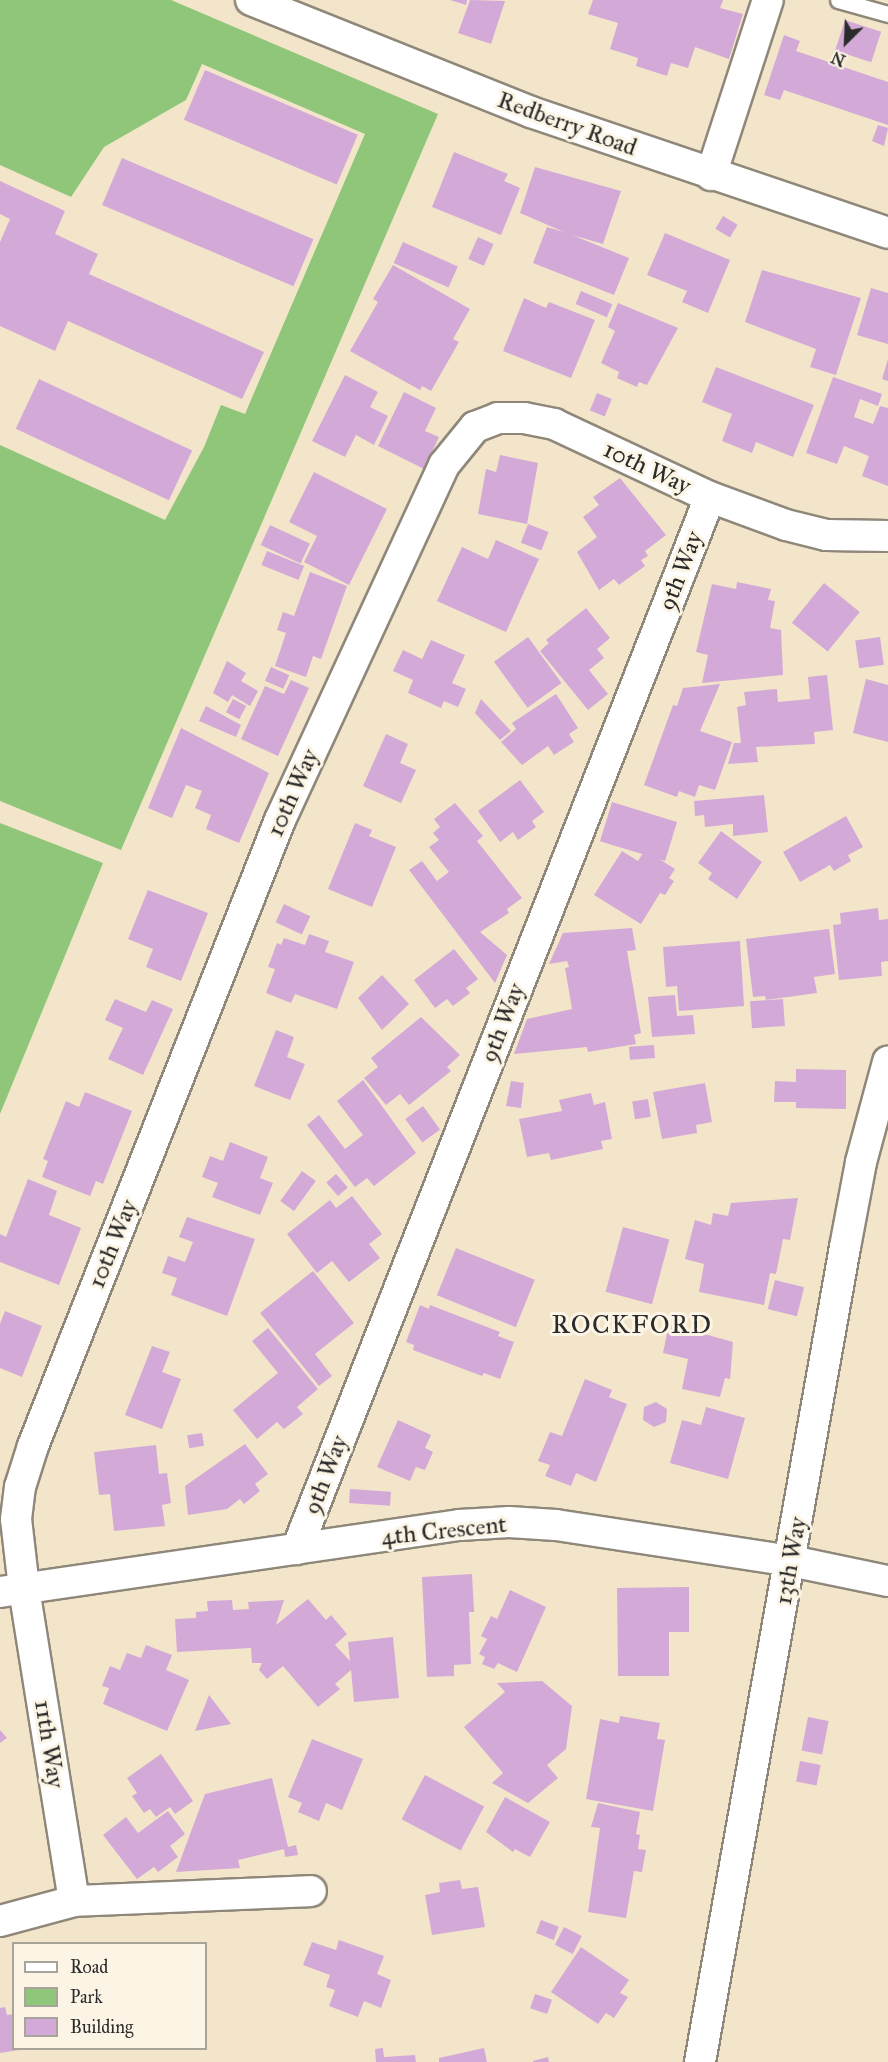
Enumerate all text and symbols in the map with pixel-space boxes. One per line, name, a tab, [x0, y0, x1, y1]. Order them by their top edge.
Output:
north arrow	[816, 12, 876, 72]
text: N	[828, 47, 849, 70]
street label: Redberry Road	[493, 86, 641, 162]
street label: 10th Way	[599, 435, 695, 501]
street label: 9th Way	[653, 527, 709, 615]
street label: 10th Way	[261, 745, 325, 841]
street label: 9th Way	[475, 979, 531, 1067]
street label: 10th Way	[82, 1195, 144, 1293]
district label: ROCKFORD	[551, 1309, 713, 1341]
street label: 9th Way	[298, 1431, 354, 1519]
street label: 4th Crescent	[380, 1510, 508, 1552]
street label: 13th Way	[769, 1515, 813, 1607]
street label: 11th Way	[28, 1698, 70, 1790]
legend	[12, 1942, 207, 2050]
text: Road	[70, 1956, 108, 1978]
text: Park	[70, 1986, 103, 2008]
text: Building	[70, 2016, 133, 2038]

